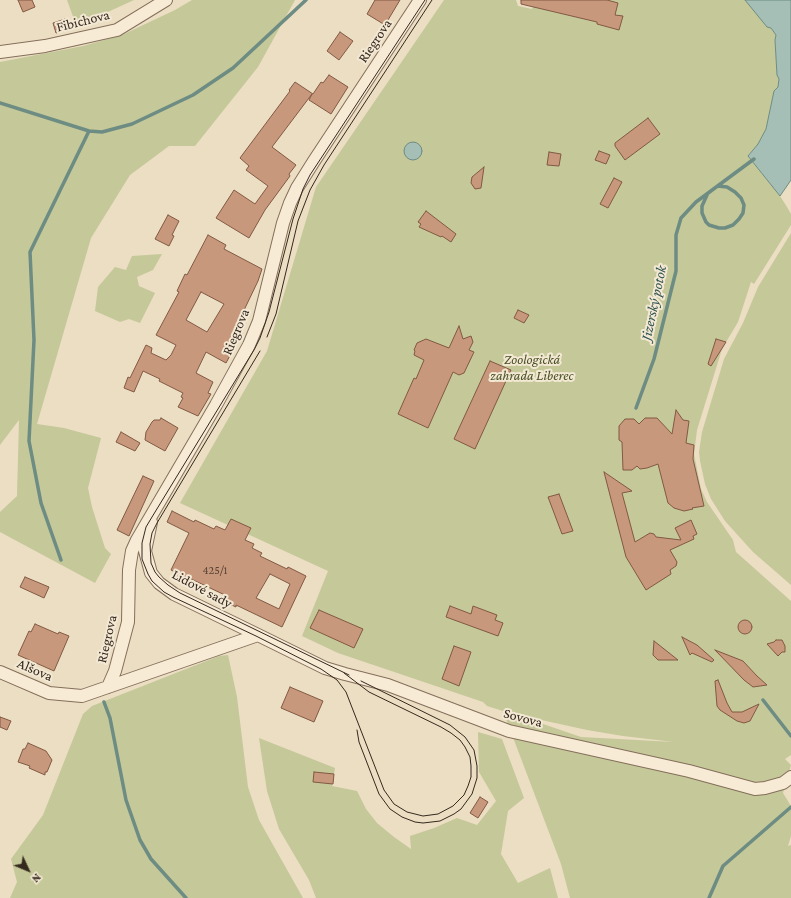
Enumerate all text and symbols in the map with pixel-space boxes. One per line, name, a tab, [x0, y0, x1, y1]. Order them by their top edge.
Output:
street label: Fibichova	[55, 6, 111, 36]
street label: Riegrova	[354, 16, 396, 66]
water label: Jizerský potok	[637, 264, 671, 342]
street label: Riegrova	[219, 306, 253, 358]
park label: Zoologická zahrada Liberec	[491, 352, 573, 384]
house number: 425/1	[203, 563, 227, 577]
street label: Lidové sady	[169, 566, 235, 612]
street label: Riegrova	[93, 613, 121, 665]
street label: Alšova	[15, 655, 55, 685]
street label: Sovova	[502, 705, 544, 731]
north arrow	[8, 850, 48, 890]
text: N	[30, 871, 44, 885]

